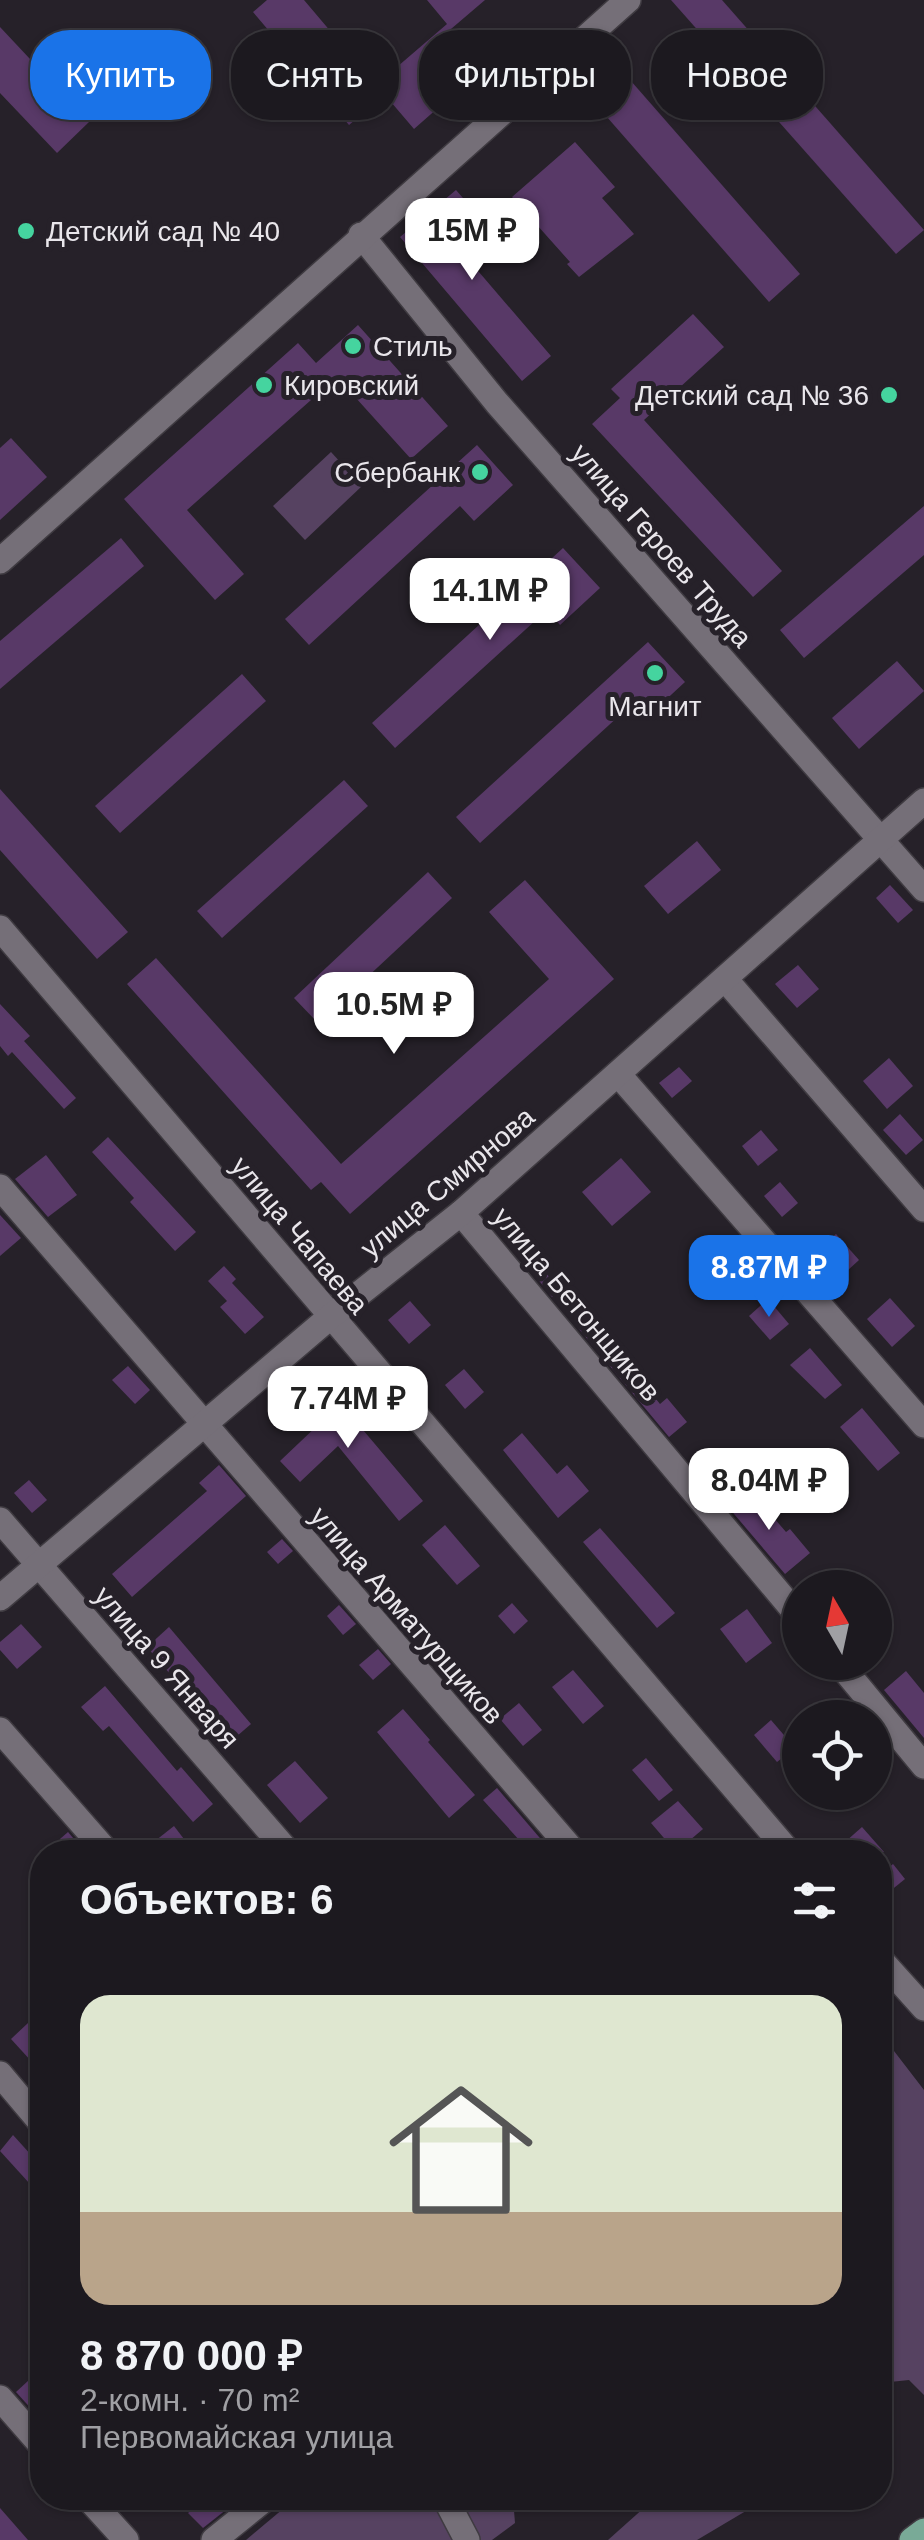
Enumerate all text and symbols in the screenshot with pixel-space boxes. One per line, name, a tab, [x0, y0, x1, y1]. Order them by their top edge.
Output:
chip: Купить	[30, 30, 211, 120]
chip: Снять	[231, 30, 399, 120]
chip: Фильтры	[419, 30, 631, 120]
chip: Новое	[651, 30, 823, 120]
pin: 15M ₽	[402, 198, 542, 283]
text: 15M ₽	[427, 212, 517, 248]
place label: Детский сад № 40	[46, 216, 280, 247]
marker: Детский сад № 40	[15, 220, 37, 242]
place label: Стиль	[373, 331, 453, 362]
marker: Стиль	[342, 335, 364, 357]
place label: Кировский	[284, 370, 419, 401]
marker: Кировский	[253, 374, 275, 396]
place label: Детский сад № 36	[635, 380, 869, 411]
marker: Детский сад № 36	[878, 384, 900, 406]
street label: улица Героев Труда	[565, 438, 758, 653]
place label: Сбербанк	[334, 457, 461, 488]
marker: Сбербанк	[469, 461, 491, 483]
pin: 14.1M ₽	[398, 558, 582, 643]
text: 14.1M ₽	[432, 572, 548, 608]
marker: Магнит	[644, 662, 666, 684]
place label: Магнит	[608, 691, 702, 722]
pin: 10.5M ₽	[302, 972, 486, 1057]
text: 10.5M ₽	[336, 986, 452, 1022]
street label: улица Смирнова	[354, 1101, 541, 1264]
street label: улица Чапаева	[225, 1151, 375, 1320]
street label: улица Бетонщиков	[487, 1201, 667, 1407]
pin: 8.87M ₽	[677, 1235, 861, 1320]
text: 8.87M ₽	[711, 1249, 827, 1285]
pin: 7.74M ₽	[256, 1366, 440, 1451]
text: 7.74M ₽	[290, 1380, 406, 1416]
pin: 8.04M ₽	[677, 1448, 861, 1533]
text: 8.04M ₽	[711, 1462, 827, 1498]
street label: улица Арматурщиков	[304, 1501, 509, 1730]
north arrow	[782, 1570, 892, 1680]
map controls	[782, 1570, 892, 1810]
street label: улица 9 Января	[88, 1580, 245, 1755]
button: locate	[782, 1700, 892, 1810]
icon: filters	[787, 1873, 842, 1928]
text: Объектов: 6	[80, 1876, 334, 1923]
icon: home	[371, 2060, 551, 2240]
text: 8 870 000 ₽	[80, 2332, 303, 2379]
text: 2-комн. · 70 m²	[80, 2382, 299, 2418]
text: Первомайская улица	[80, 2419, 393, 2455]

